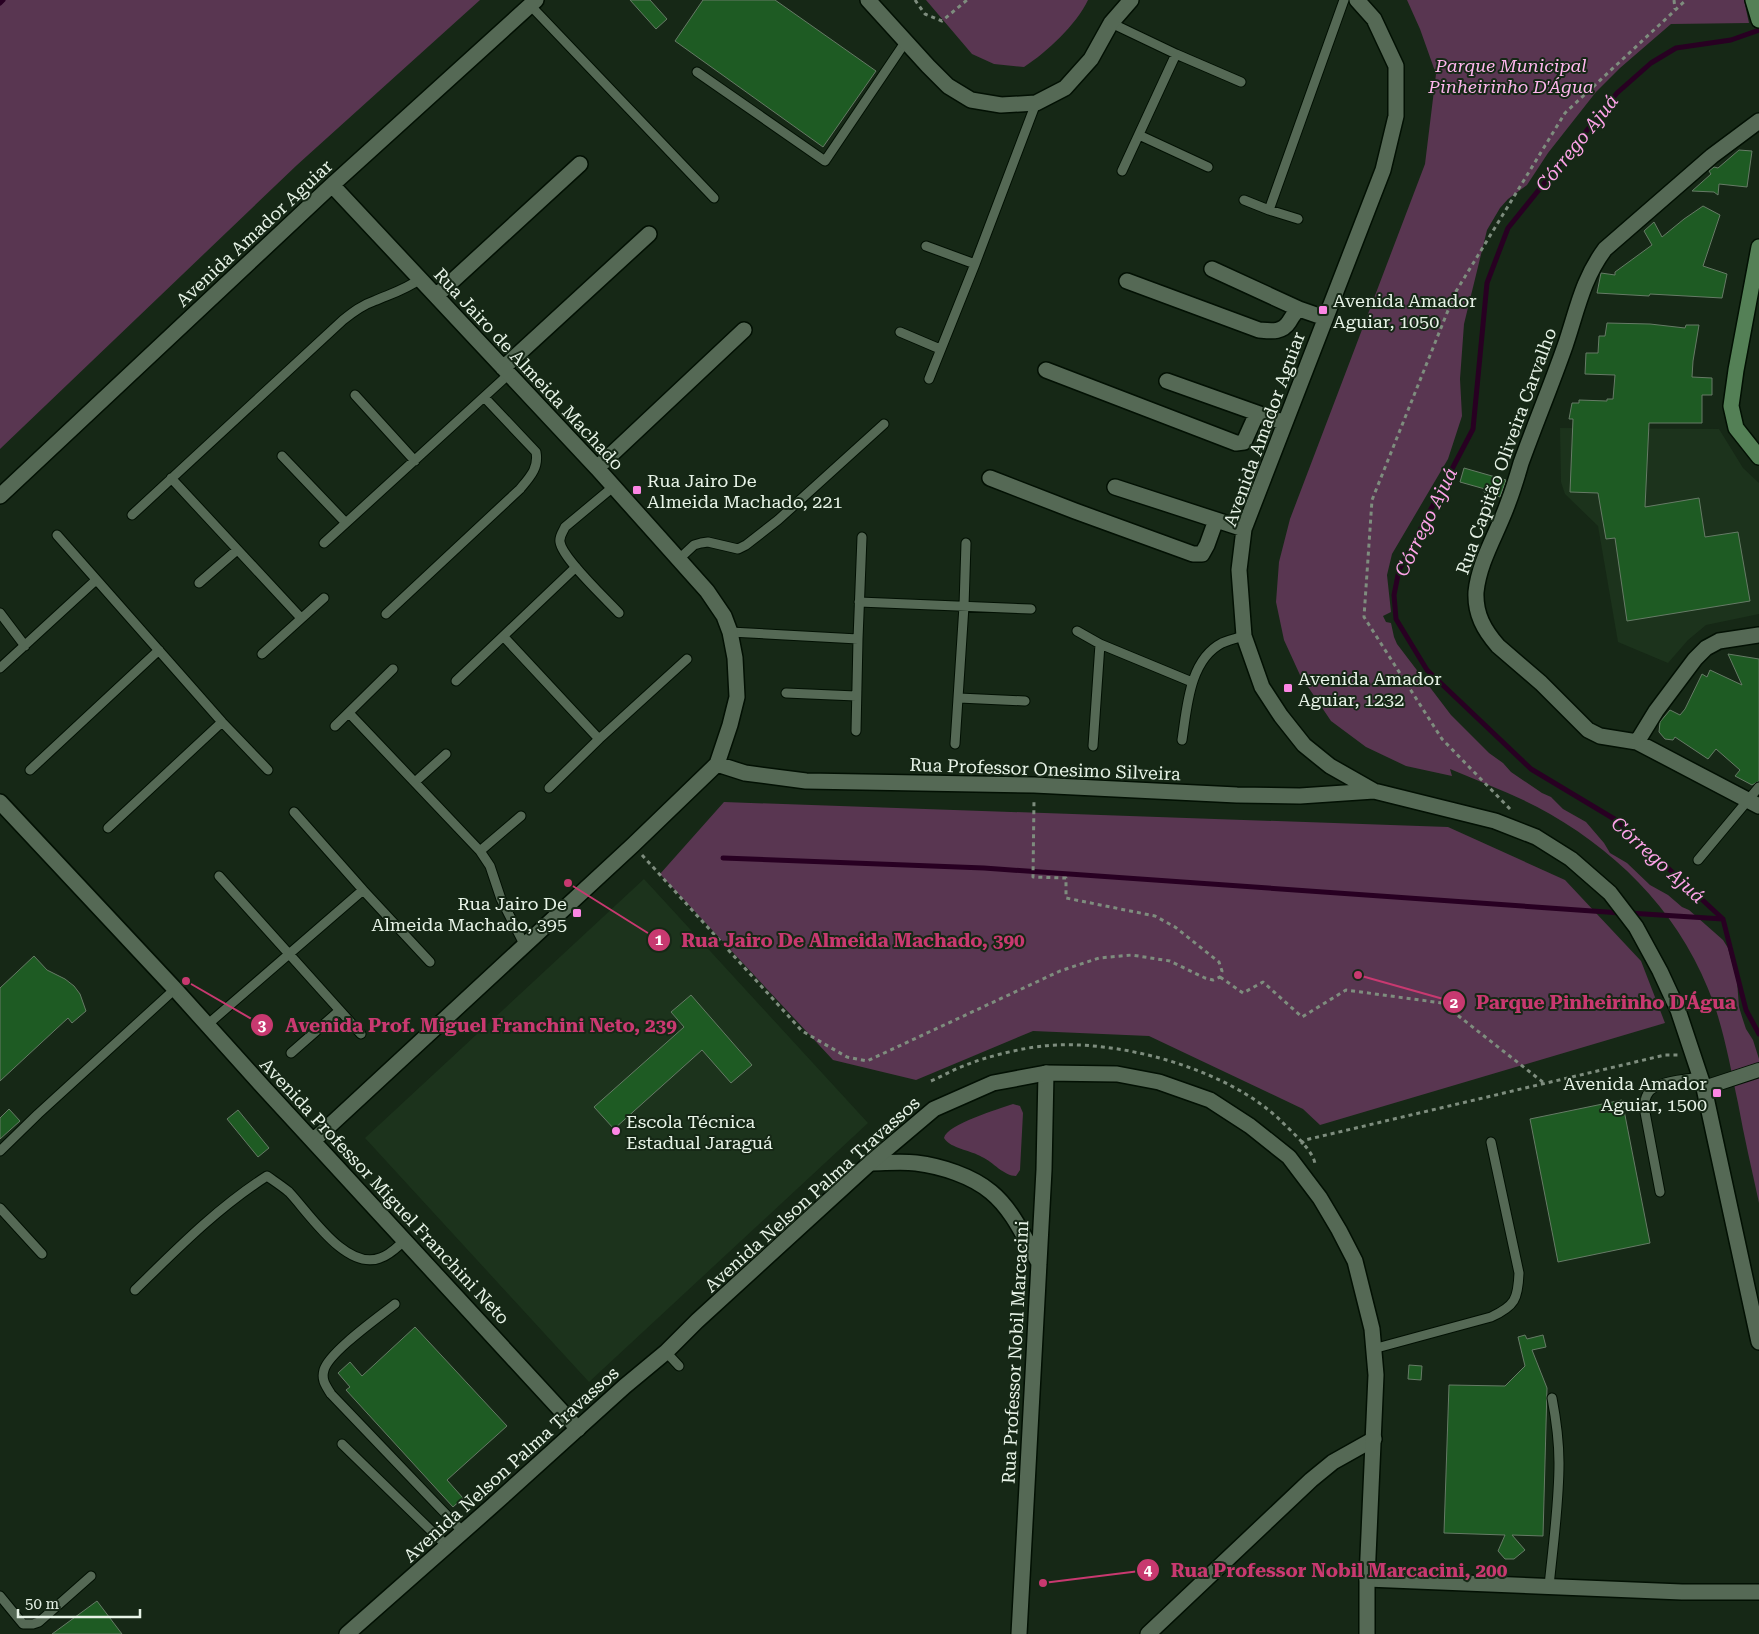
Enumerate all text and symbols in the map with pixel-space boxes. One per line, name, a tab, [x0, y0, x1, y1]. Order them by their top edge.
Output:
park label: Parque Municipal Pinheirinho D'Água	[1427, 55, 1594, 97]
water label: Córrego Ajuá	[1531, 90, 1623, 196]
street label: Avenida Amador Aguiar	[172, 155, 336, 311]
street label: Rua Jairo de Almeida Machado	[430, 264, 628, 474]
place label: Avenida Amador Aguiar, 1050	[1333, 290, 1477, 332]
marker: Avenida Amador Aguiar, 1050	[1317, 304, 1329, 316]
street label: Rua Capitão Oliveira Carvalho	[1452, 325, 1560, 577]
street label: Avenida Amador Aguiar	[1219, 329, 1309, 529]
water label: Córrego Ajuá	[1390, 464, 1462, 580]
place label: Rua Jairo De Almeida Machado, 221	[647, 470, 843, 512]
marker: Rua Jairo De Almeida Machado, 221	[631, 484, 643, 496]
place label: Avenida Amador Aguiar, 1232	[1298, 668, 1442, 710]
marker: Avenida Amador Aguiar, 1232	[1282, 682, 1294, 694]
street label: Rua Professor Onesimo Silveira	[909, 754, 1181, 784]
water label: Córrego Ajuá	[1606, 812, 1710, 908]
place label: Rua Jairo De Almeida Machado, 395	[371, 893, 567, 935]
marker: Rua Jairo De Almeida Machado, 395	[571, 907, 583, 919]
callout: Rua Jairo De Almeida Machado, 390	[646, 923, 1034, 957]
text: Rua Jairo De Almeida Machado, 390	[681, 929, 1025, 952]
text: 1	[655, 931, 664, 949]
callout: Parque Pinheirinho D'Água	[1441, 985, 1746, 1019]
text: Parque Pinheirinho D'Água	[1476, 991, 1736, 1014]
text: 2	[1450, 994, 1458, 1012]
callout: Avenida Prof. Miguel Franchini Neto, 239	[250, 1008, 686, 1042]
text: Avenida Prof. Miguel Franchini Neto, 239	[285, 1014, 677, 1037]
text: 3	[258, 1017, 267, 1035]
street label: Avenida Professor Miguel Franchini Neto	[256, 1054, 514, 1328]
place label: Avenida Amador Aguiar, 1500	[1563, 1073, 1707, 1115]
marker: Avenida Amador Aguiar, 1500	[1711, 1087, 1723, 1099]
street label: Avenida Nelson Palma Travassos	[700, 1092, 924, 1296]
place label: Escola Técnica Estadual Jaraguá	[626, 1111, 773, 1153]
marker: Escola Técnica Estadual Jaraguá	[610, 1125, 622, 1137]
street label: Rua Professor Nobil Marcacini	[998, 1220, 1032, 1484]
street label: Avenida Nelson Palma Travassos	[399, 1362, 623, 1566]
callout: Rua Professor Nobil Marcacini, 200	[1136, 1553, 1517, 1587]
text: Rua Professor Nobil Marcacini, 200	[1171, 1559, 1508, 1582]
text: 4	[1144, 1561, 1153, 1579]
scale bar	[18, 1586, 140, 1618]
text: 50 m	[25, 1595, 60, 1613]

